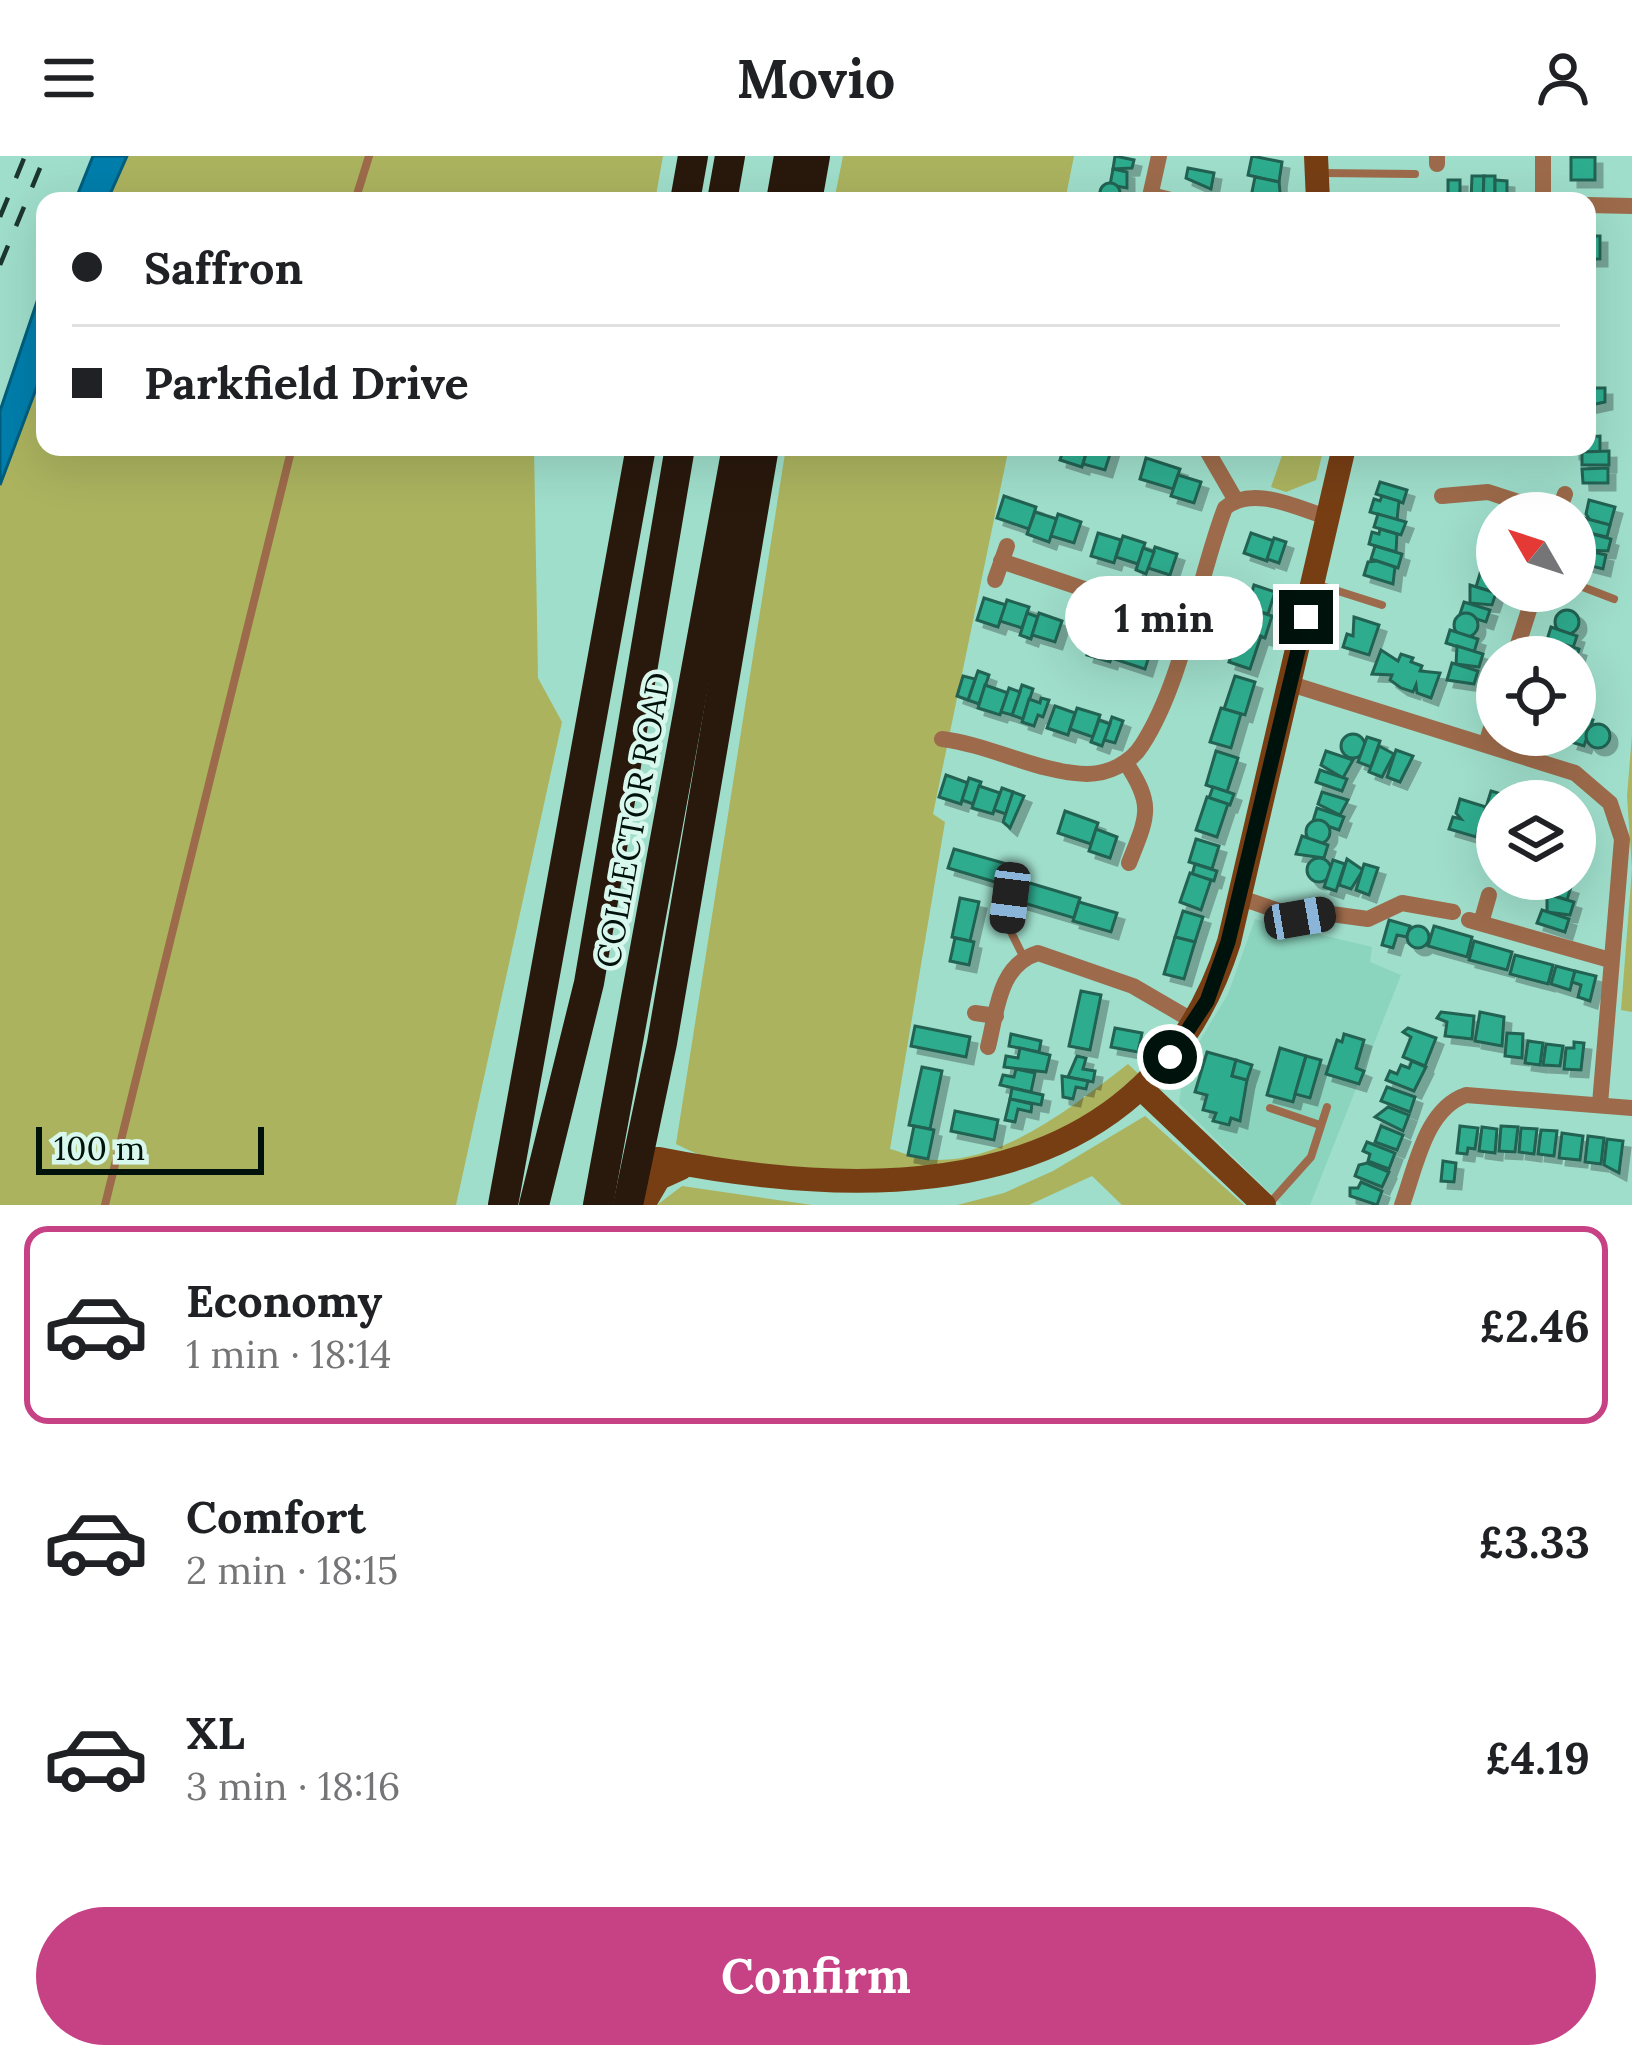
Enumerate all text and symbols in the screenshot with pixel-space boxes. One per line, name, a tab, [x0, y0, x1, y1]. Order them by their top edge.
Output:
text: Movio	[737, 44, 895, 113]
icon: menu	[36, 45, 102, 111]
icon: person	[1530, 45, 1596, 111]
text: Saffron	[144, 239, 303, 296]
text: Parkfield Drive	[144, 354, 469, 411]
north arrow	[1476, 492, 1596, 612]
map controls	[1476, 492, 1596, 900]
callout: 1 min	[1066, 575, 1264, 659]
route end	[1279, 590, 1333, 644]
text: 1 min	[1114, 593, 1214, 643]
button: locate	[1476, 636, 1596, 756]
street label: COLLECTOR ROAD	[586, 669, 680, 971]
button: layers	[1476, 780, 1596, 900]
car	[988, 860, 1032, 936]
car	[1261, 894, 1339, 942]
route start	[1143, 1030, 1197, 1084]
scale bar	[36, 1121, 264, 1174]
text: 100 m	[54, 1127, 145, 1169]
icon: car	[42, 1271, 150, 1379]
text: Economy	[186, 1272, 382, 1329]
text: £2.46	[1479, 1297, 1590, 1354]
text: 1 min · 18:14	[186, 1329, 391, 1379]
icon: car	[42, 1487, 150, 1595]
text: Comfort	[186, 1488, 366, 1545]
text: £3.33	[1478, 1513, 1590, 1570]
text: 2 min · 18:15	[186, 1545, 398, 1595]
icon: car	[42, 1703, 150, 1811]
text: XL	[186, 1704, 245, 1761]
text: £4.19	[1485, 1729, 1590, 1786]
text: 3 min · 18:16	[186, 1761, 400, 1811]
button: Confirm	[36, 1907, 1596, 2045]

